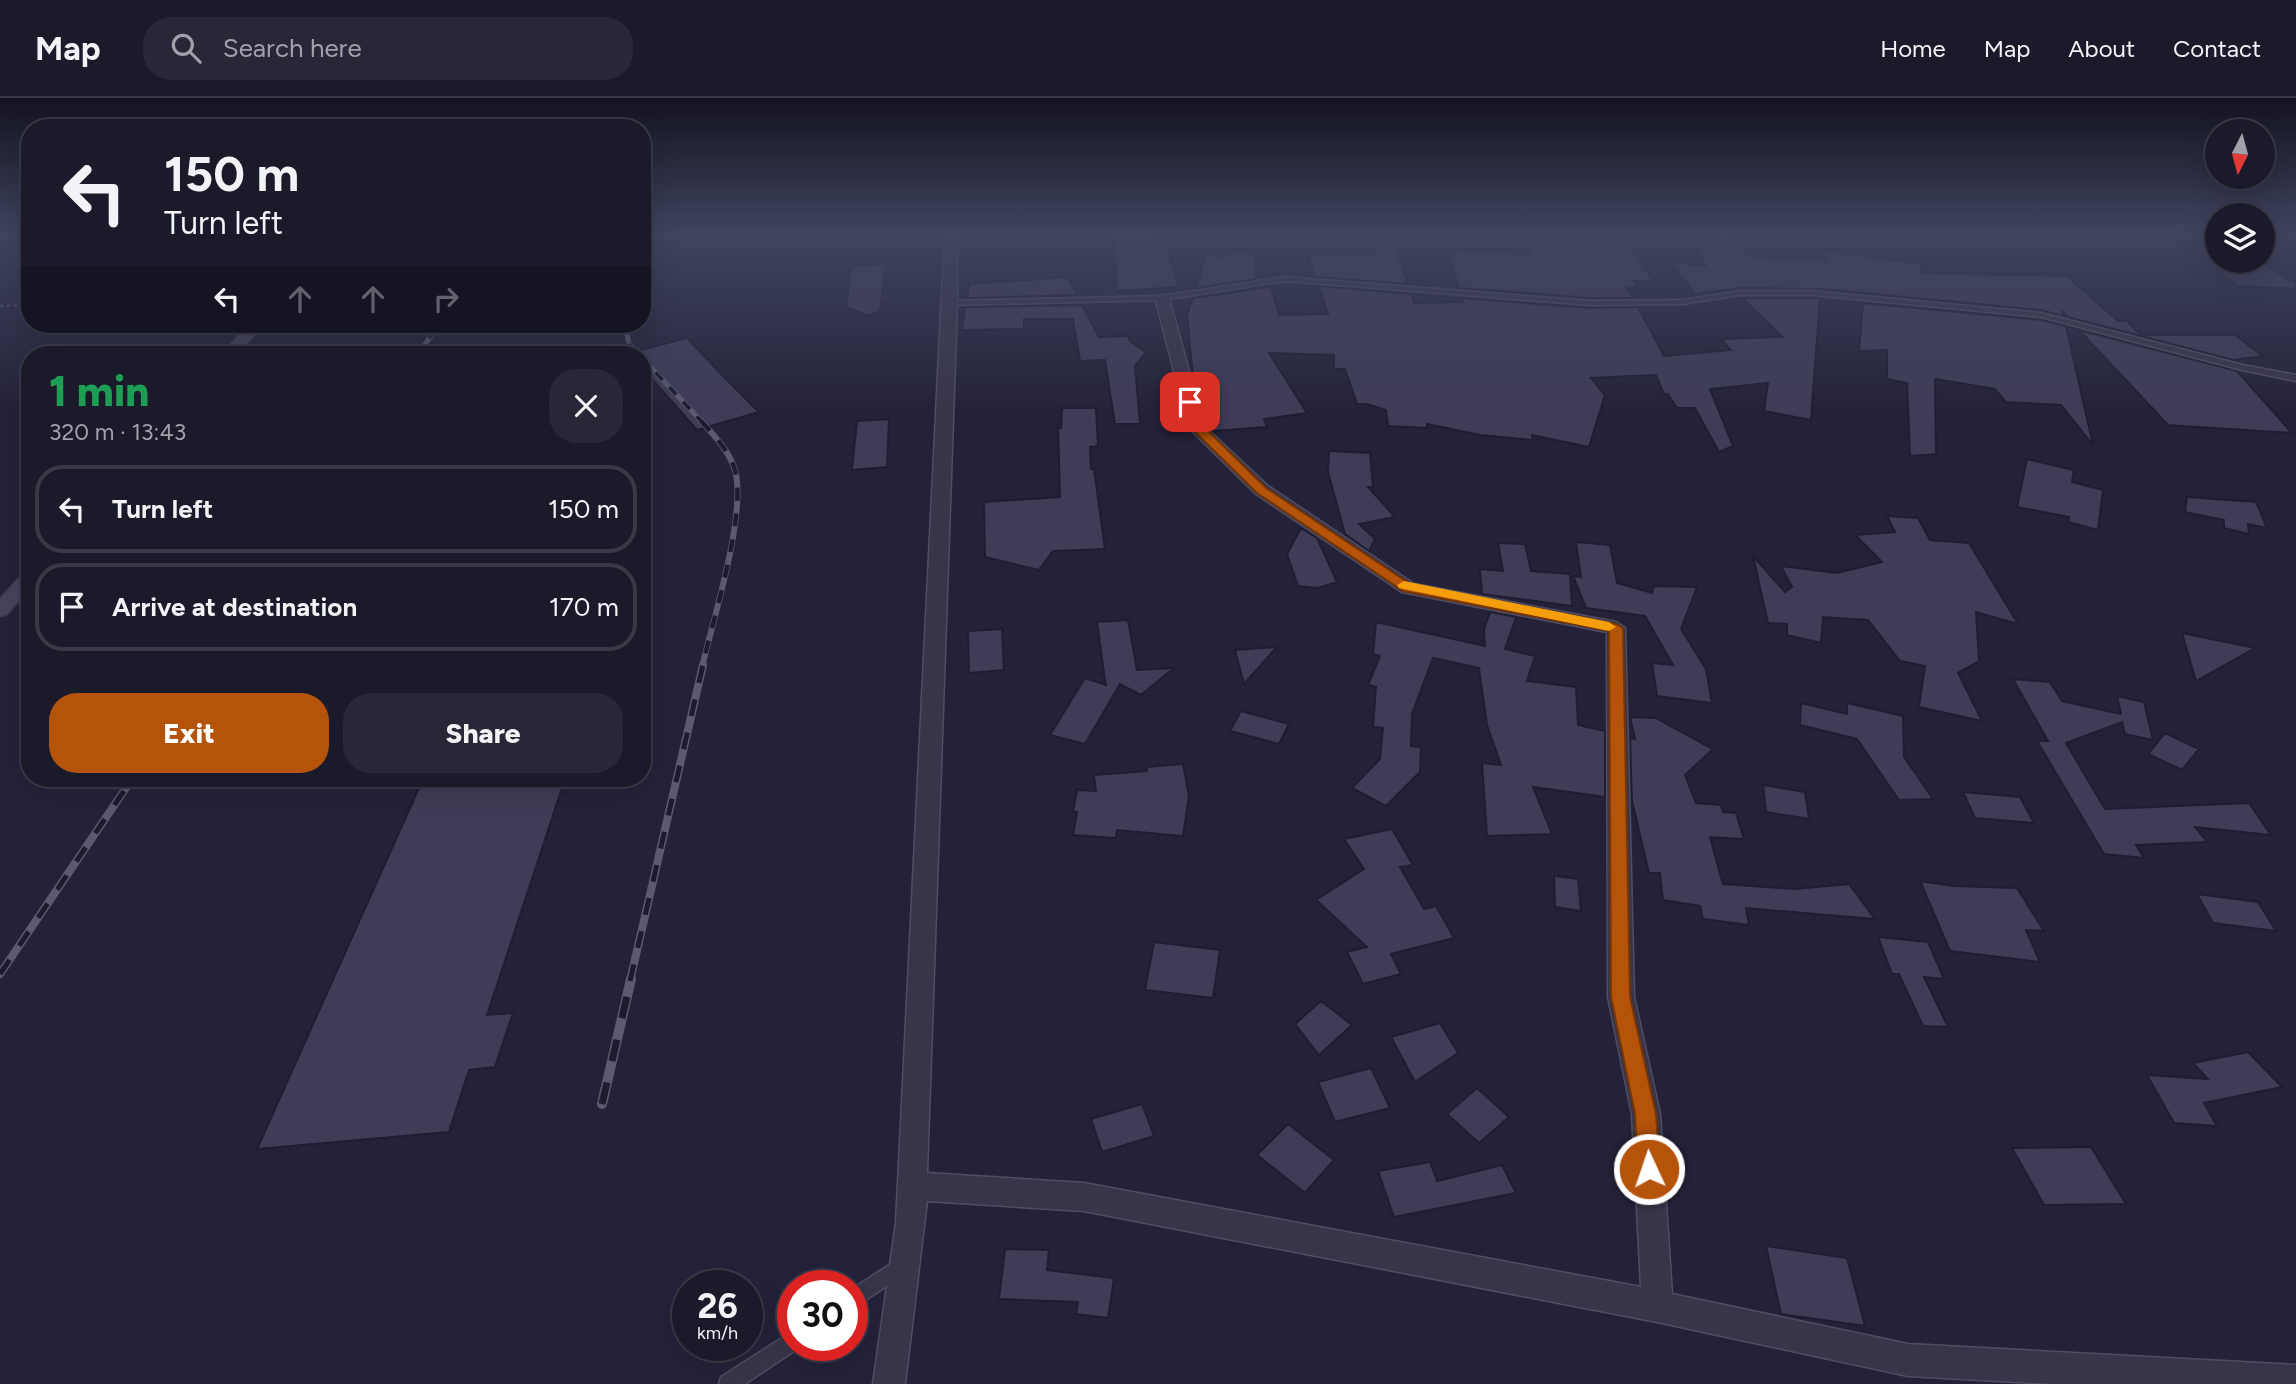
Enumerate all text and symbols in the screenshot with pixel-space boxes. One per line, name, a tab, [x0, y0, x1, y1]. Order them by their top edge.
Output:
search box	[143, 17, 633, 80]
text: Map	[35, 29, 101, 68]
icon: search	[167, 29, 205, 67]
text: Search here	[223, 32, 362, 64]
text: Home	[1880, 34, 1946, 63]
text: Map	[1984, 34, 2030, 63]
text: About	[2068, 34, 2135, 63]
text: Contact	[2173, 34, 2261, 63]
north arrow	[2205, 119, 2275, 189]
map controls	[2205, 119, 2275, 273]
text: 150 m	[164, 144, 299, 203]
icon: left	[49, 147, 140, 238]
button: layers	[2205, 203, 2275, 273]
text: Turn left	[164, 204, 283, 242]
icon: left	[208, 280, 246, 318]
icon: ahead	[281, 280, 319, 318]
icon: ahead	[354, 280, 392, 318]
icon: right	[427, 280, 465, 318]
text: 1 min	[49, 366, 149, 417]
button: close	[549, 369, 623, 443]
pin	[1160, 372, 1220, 432]
icon: arrive	[1171, 383, 1209, 421]
text: 320 m · 13:43	[49, 418, 186, 446]
icon: left	[53, 490, 91, 528]
text: Turn left	[112, 493, 213, 525]
text: 150 m	[548, 493, 619, 525]
icon: arrive	[53, 588, 91, 626]
text: Arrive at destination	[112, 591, 357, 623]
text: 170 m	[549, 591, 619, 623]
button: Exit	[49, 693, 329, 773]
button: Share	[343, 693, 623, 773]
position arrow	[1612, 1132, 1686, 1206]
speed limit sign: 30	[777, 1270, 868, 1361]
text: 26	[697, 1285, 738, 1327]
text: km/h	[697, 1322, 738, 1344]

